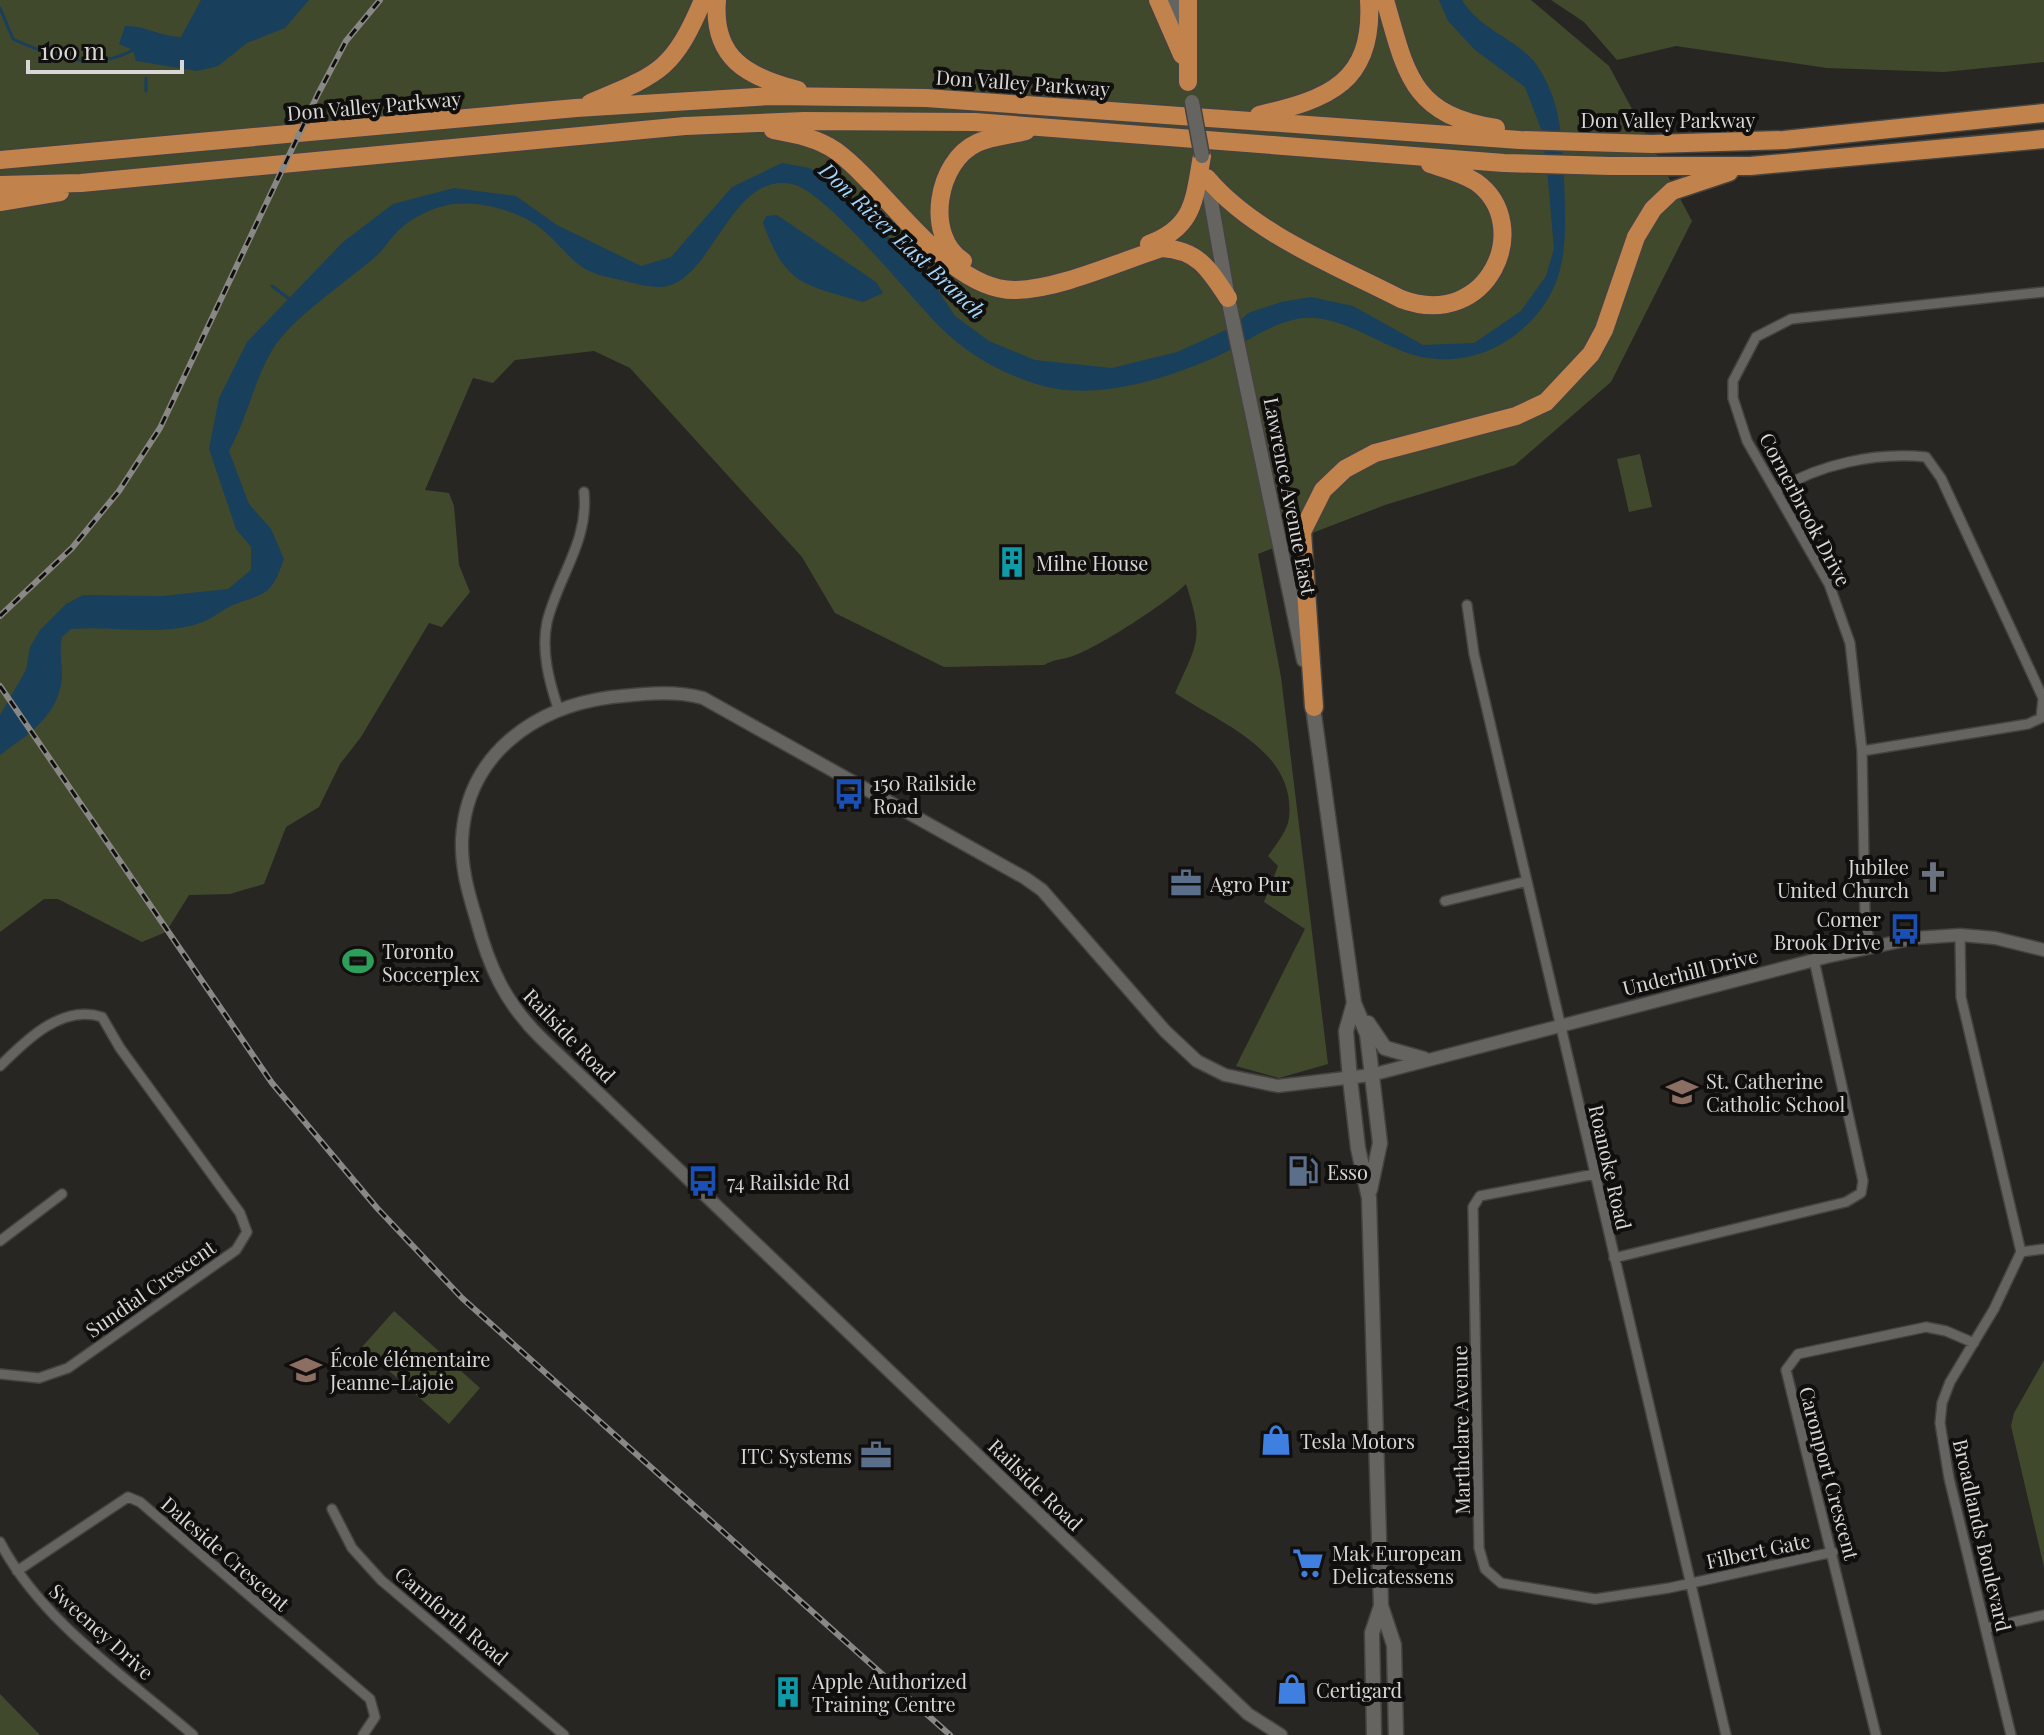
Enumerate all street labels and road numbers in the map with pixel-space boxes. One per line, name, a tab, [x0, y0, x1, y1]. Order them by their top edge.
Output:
street label: Don Valley Parkway	[935, 62, 1111, 102]
street label: Don Valley Parkway	[286, 84, 462, 126]
street label: Don Valley Parkway	[1581, 106, 1755, 133]
street label: Lawrence Avenue East	[1259, 395, 1324, 598]
street label: Cornerbrook Drive	[1754, 427, 1858, 591]
street label: Underhill Drive	[1620, 941, 1760, 1001]
street label: Railside Road	[518, 982, 622, 1088]
street label: Roanoke Road	[1583, 1102, 1639, 1233]
street label: Sundial Crescent	[80, 1233, 221, 1343]
street label: Marthclare Avenue	[1445, 1345, 1475, 1515]
street label: Caronport Crescent	[1794, 1383, 1866, 1564]
street label: Railside Road	[983, 1432, 1089, 1536]
street label: Broadlands Boulevard	[1948, 1436, 2018, 1634]
street label: Daleside Crescent	[156, 1490, 297, 1617]
street label: Filbert Gate	[1703, 1526, 1813, 1574]
street label: Carnforth Road	[390, 1560, 515, 1671]
street label: Sweeney Drive	[44, 1577, 160, 1685]

